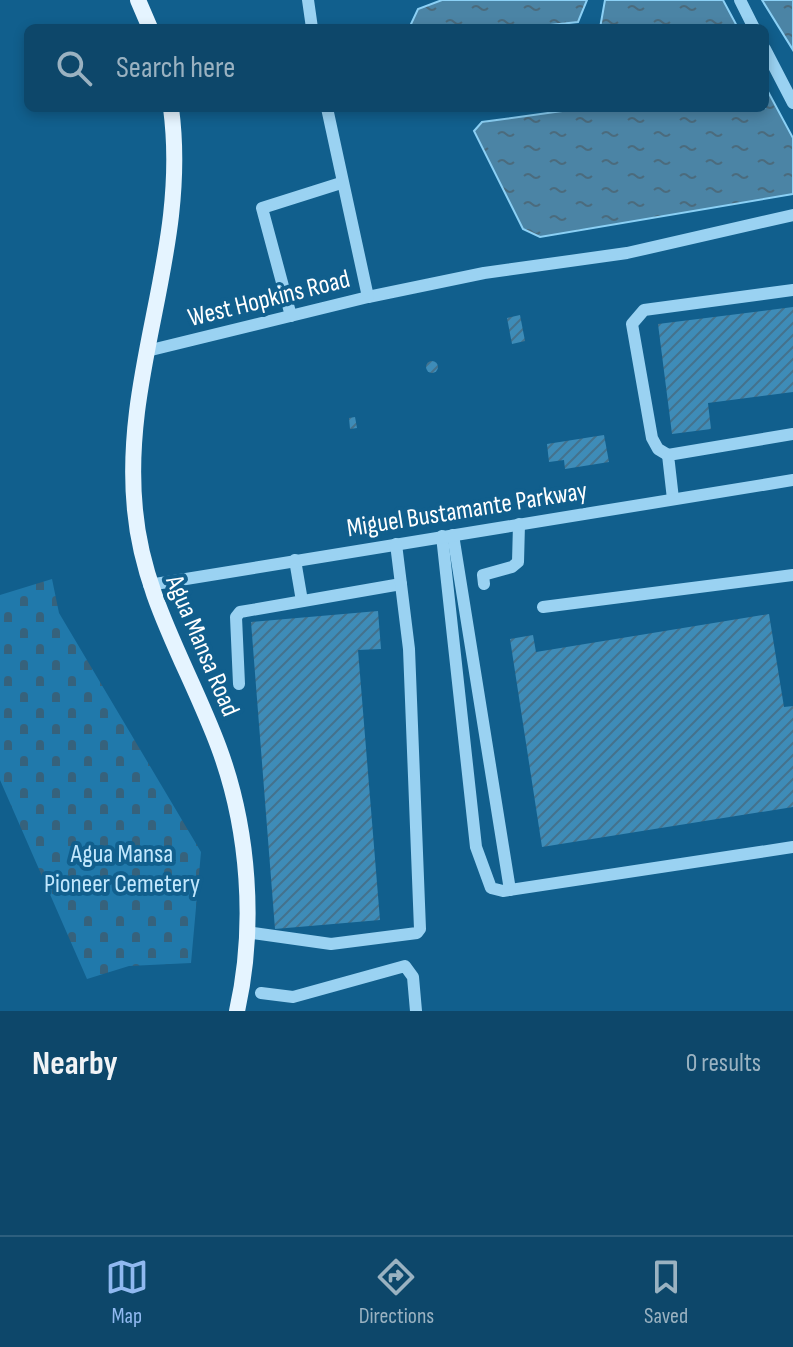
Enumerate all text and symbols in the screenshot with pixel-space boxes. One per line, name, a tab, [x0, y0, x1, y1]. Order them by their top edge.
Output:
search box	[24, 24, 769, 112]
icon: search	[52, 46, 96, 90]
text: Search here	[116, 50, 235, 86]
street label: West Hopkins Road	[185, 264, 353, 334]
street label: Miguel Bustamante Parkway	[345, 476, 589, 544]
street label: Agua Mansa Road	[158, 570, 246, 721]
park label: Agua Mansa Pioneer Cemetery	[44, 839, 200, 900]
text: Nearby	[32, 1043, 118, 1084]
text: 0 results	[686, 1048, 761, 1079]
tab: Map	[105, 1255, 149, 1330]
tab: Directions	[359, 1255, 434, 1330]
tab: Saved	[644, 1255, 688, 1330]

